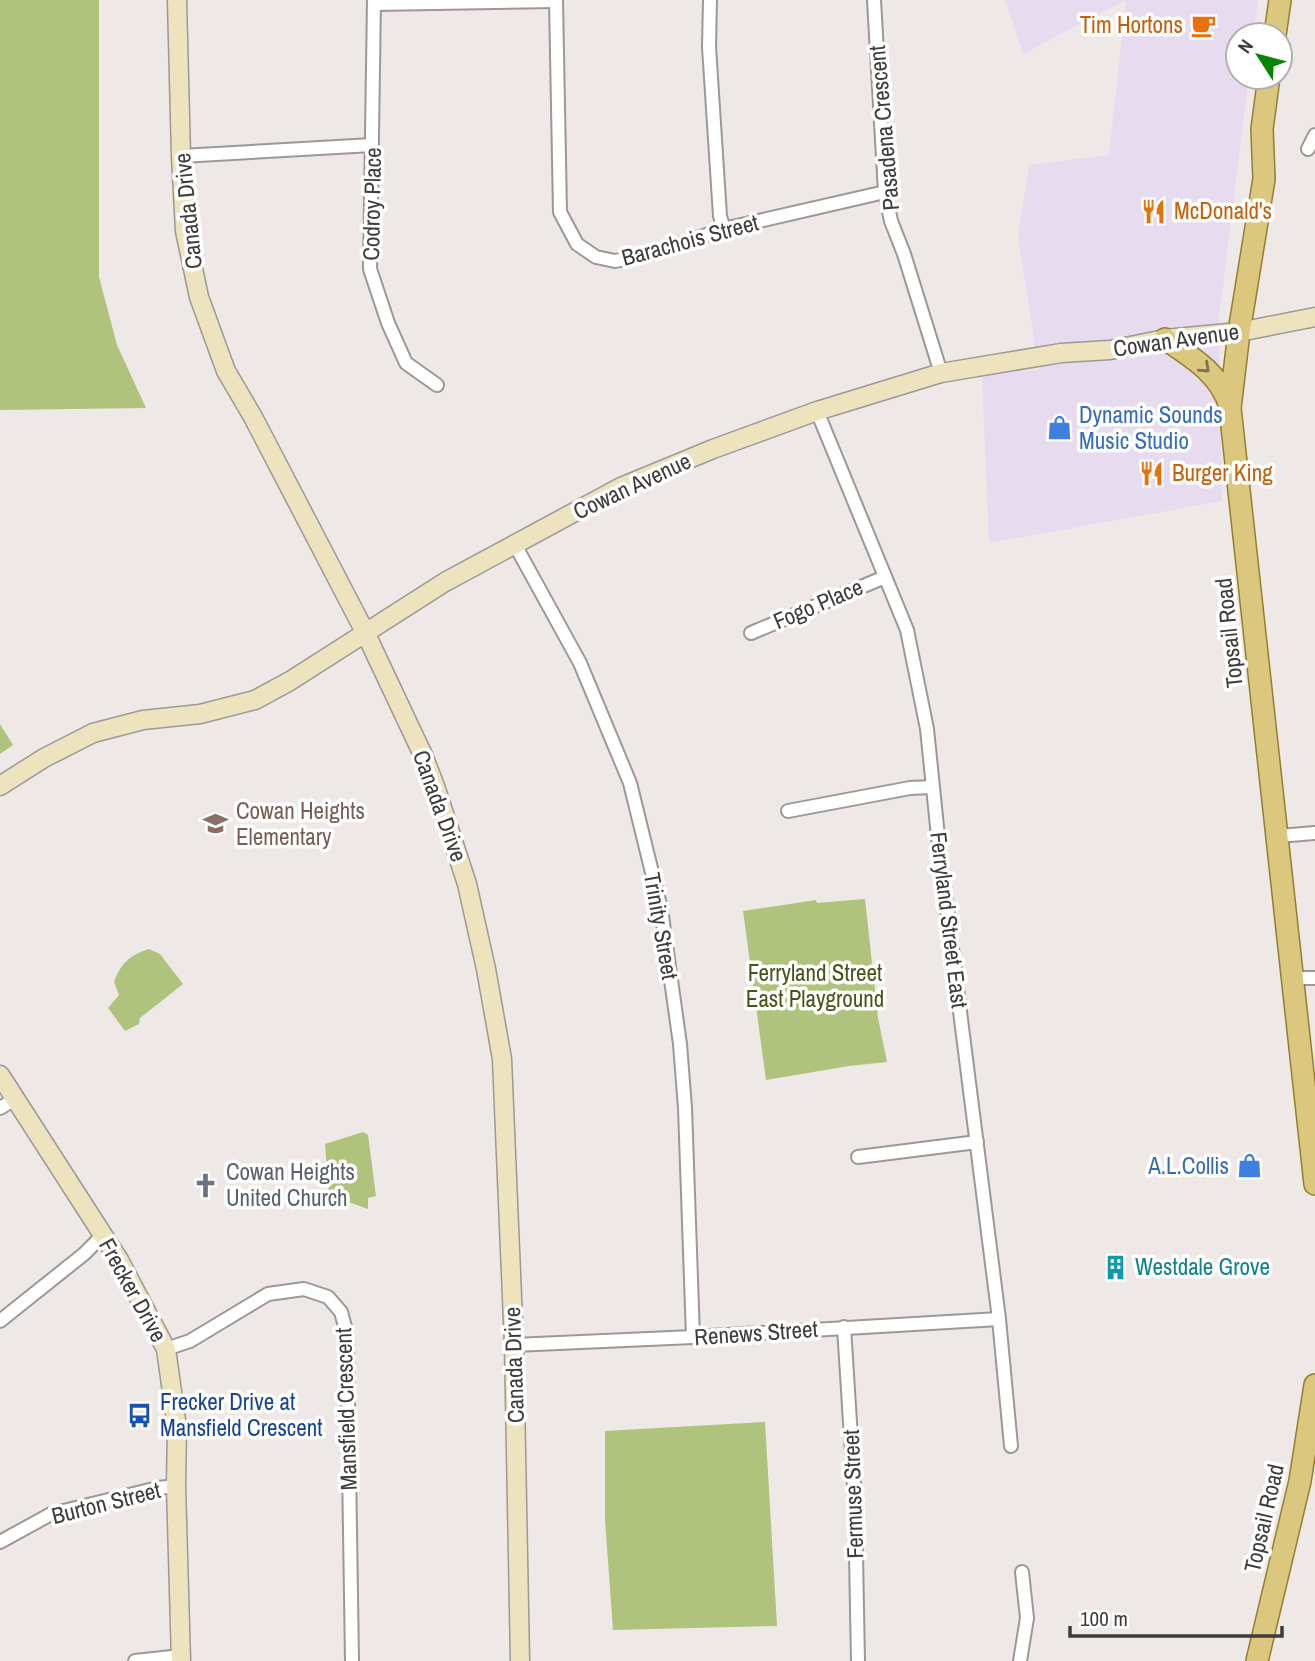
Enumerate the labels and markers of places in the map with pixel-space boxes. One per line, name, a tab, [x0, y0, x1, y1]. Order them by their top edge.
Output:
place label: Tim Hortons	[1080, 9, 1183, 40]
cafe icon: Tim Hortons	[1189, 11, 1217, 39]
place label: McDonald's	[1174, 195, 1272, 226]
restaurant icon: McDonald's	[1140, 197, 1168, 225]
place label: Dynamic Sounds Music Studio	[1079, 399, 1223, 456]
shop icon: Dynamic Sounds Music Studio	[1045, 414, 1073, 442]
place label: Burger King	[1172, 457, 1273, 488]
restaurant icon: Burger King	[1138, 459, 1166, 487]
place label: Cowan Heights Elementary	[236, 795, 365, 852]
school or university icon: Cowan Heights Elementary	[202, 810, 230, 838]
place label: A.L.Collis	[1147, 1150, 1229, 1181]
shop icon: A.L.Collis	[1235, 1152, 1263, 1180]
place label: Cowan Heights United Church	[226, 1156, 355, 1213]
church icon: Cowan Heights United Church	[192, 1171, 220, 1199]
place label: Westdale Grove	[1135, 1251, 1270, 1282]
building icon: Westdale Grove	[1101, 1253, 1129, 1281]
place label: Frecker Drive at Mansfield Crescent	[160, 1386, 322, 1443]
bus stop icon: Frecker Drive at Mansfield Crescent	[126, 1401, 154, 1429]

